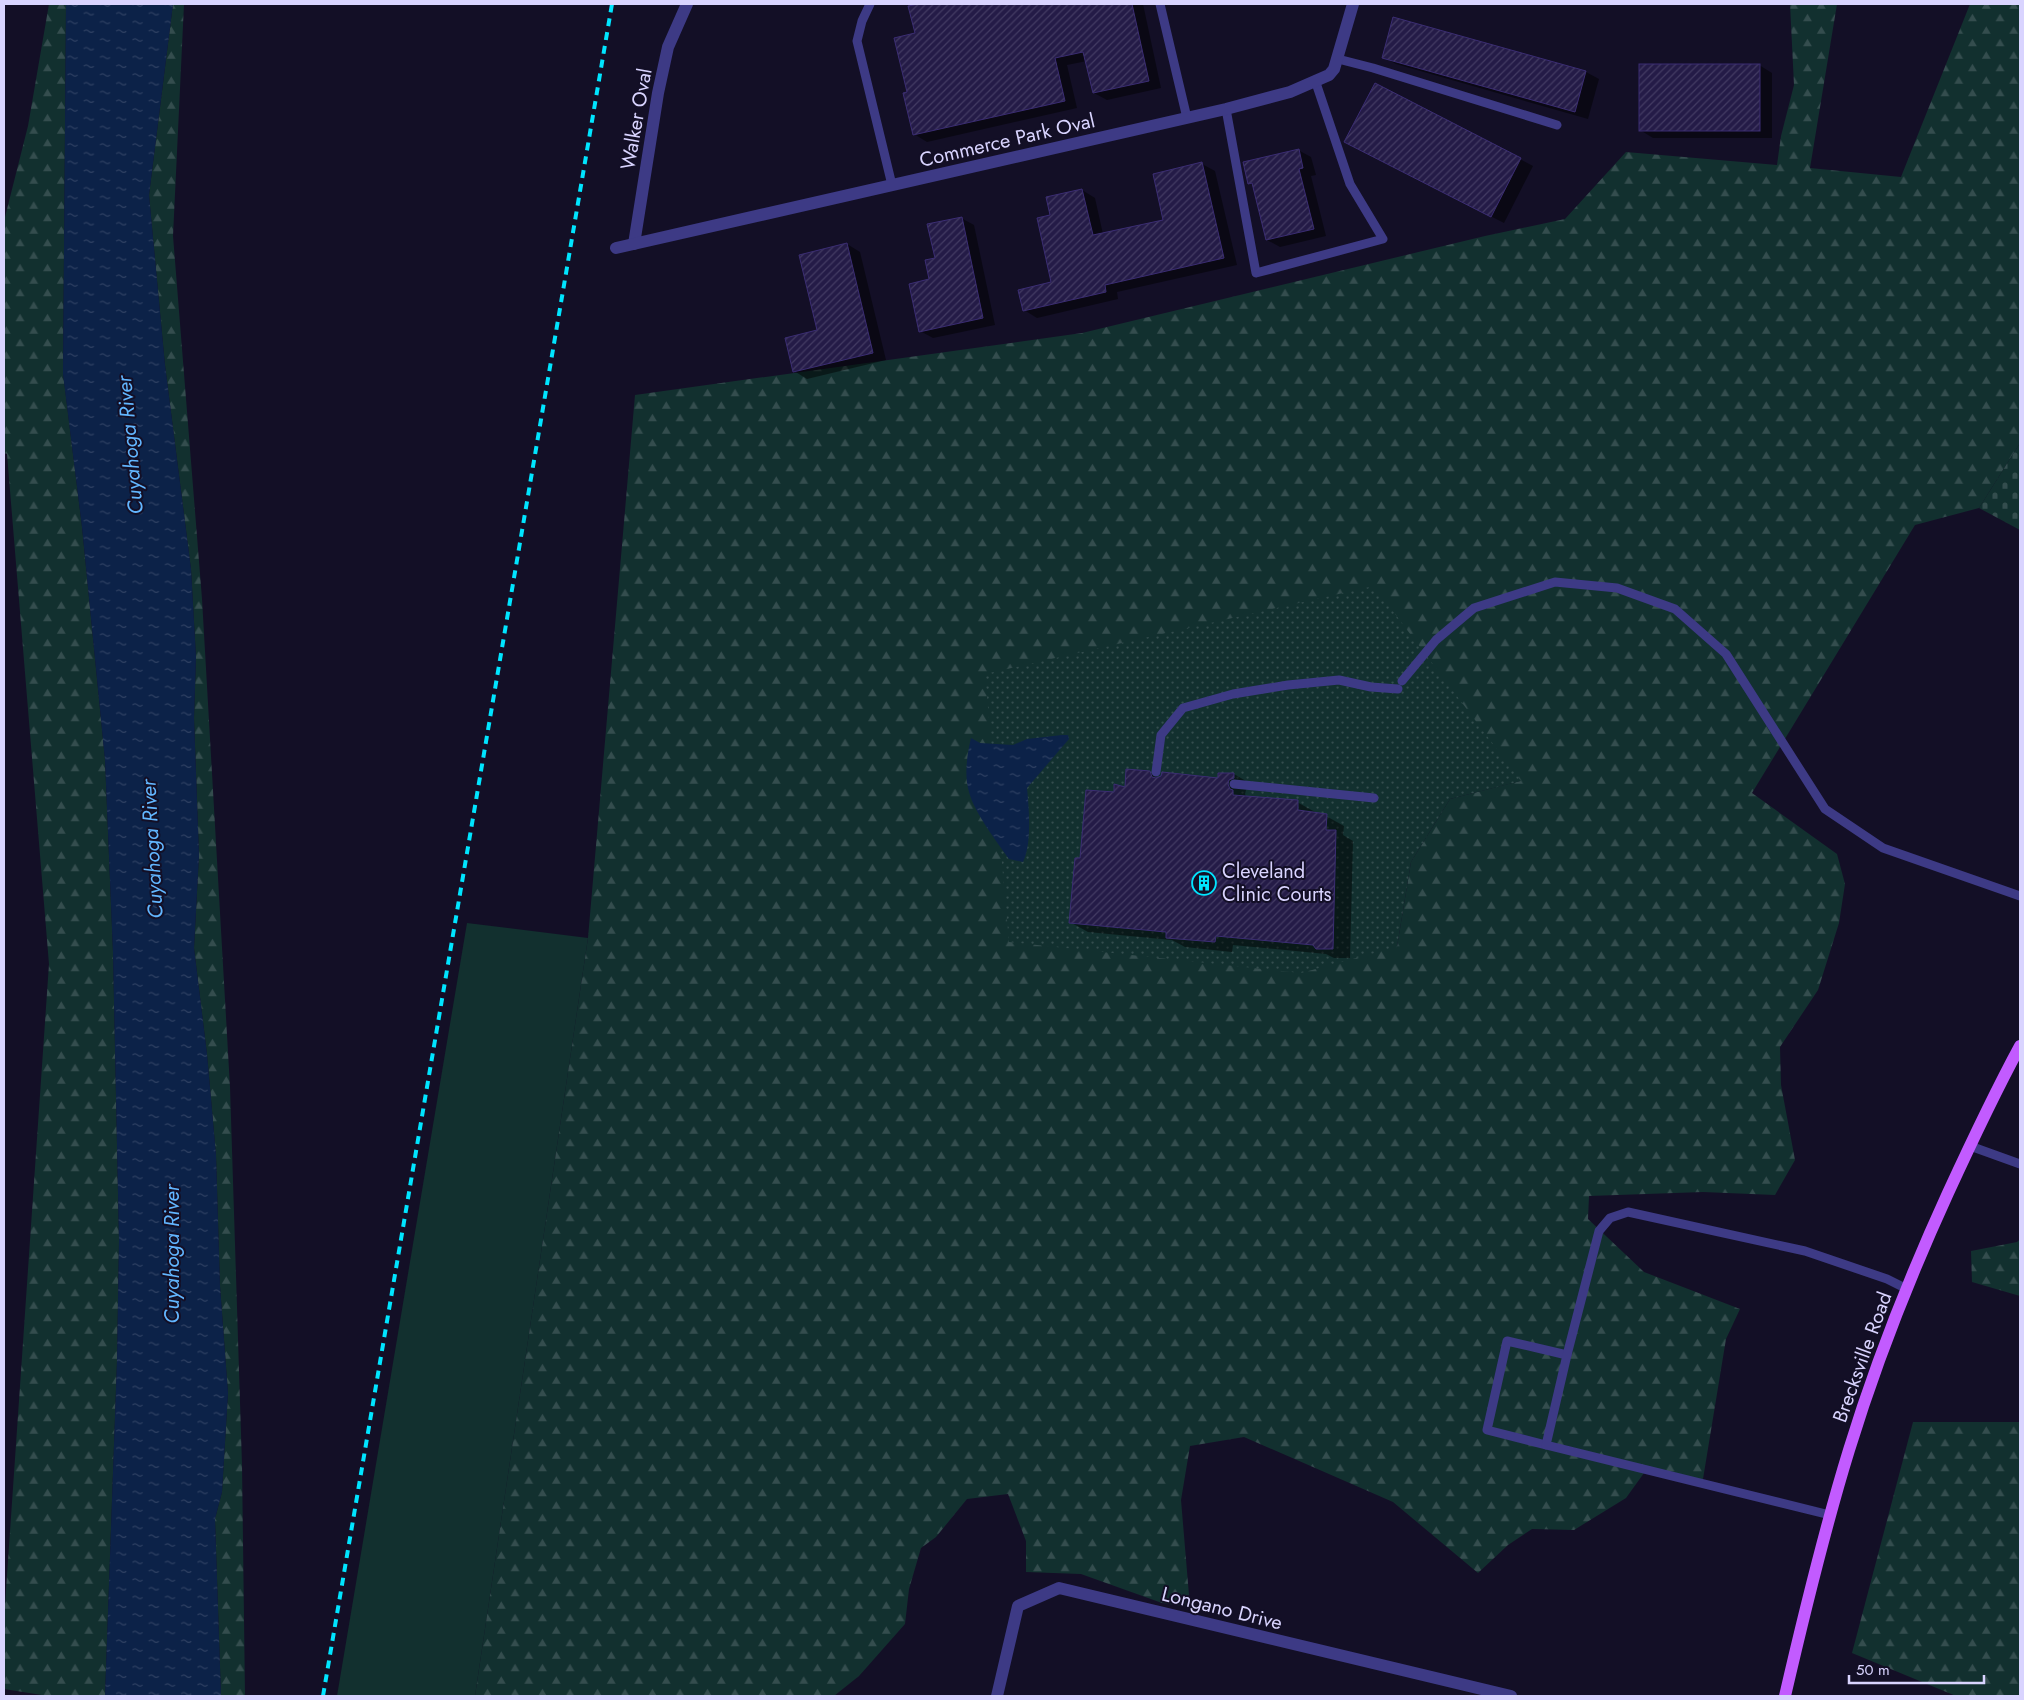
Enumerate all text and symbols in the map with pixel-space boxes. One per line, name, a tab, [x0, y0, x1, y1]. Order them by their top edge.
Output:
street label: Walker Oval	[613, 66, 660, 172]
street label: Commerce Park Oval	[916, 106, 1098, 175]
water label: Cuyahoga River	[109, 373, 151, 516]
water label: Cuyahoga River	[133, 778, 171, 919]
place label: Cleveland Clinic Courts	[1222, 857, 1332, 909]
building icon: Cleveland Clinic Courts	[1191, 870, 1217, 896]
water label: Cuyahoga River	[157, 1183, 187, 1324]
street label: Brecksville Road	[1825, 1288, 1900, 1426]
street label: Longano Drive	[1159, 1579, 1285, 1637]
scale bar	[1849, 1652, 1984, 1684]
text: 50 m	[1856, 1659, 1890, 1681]

